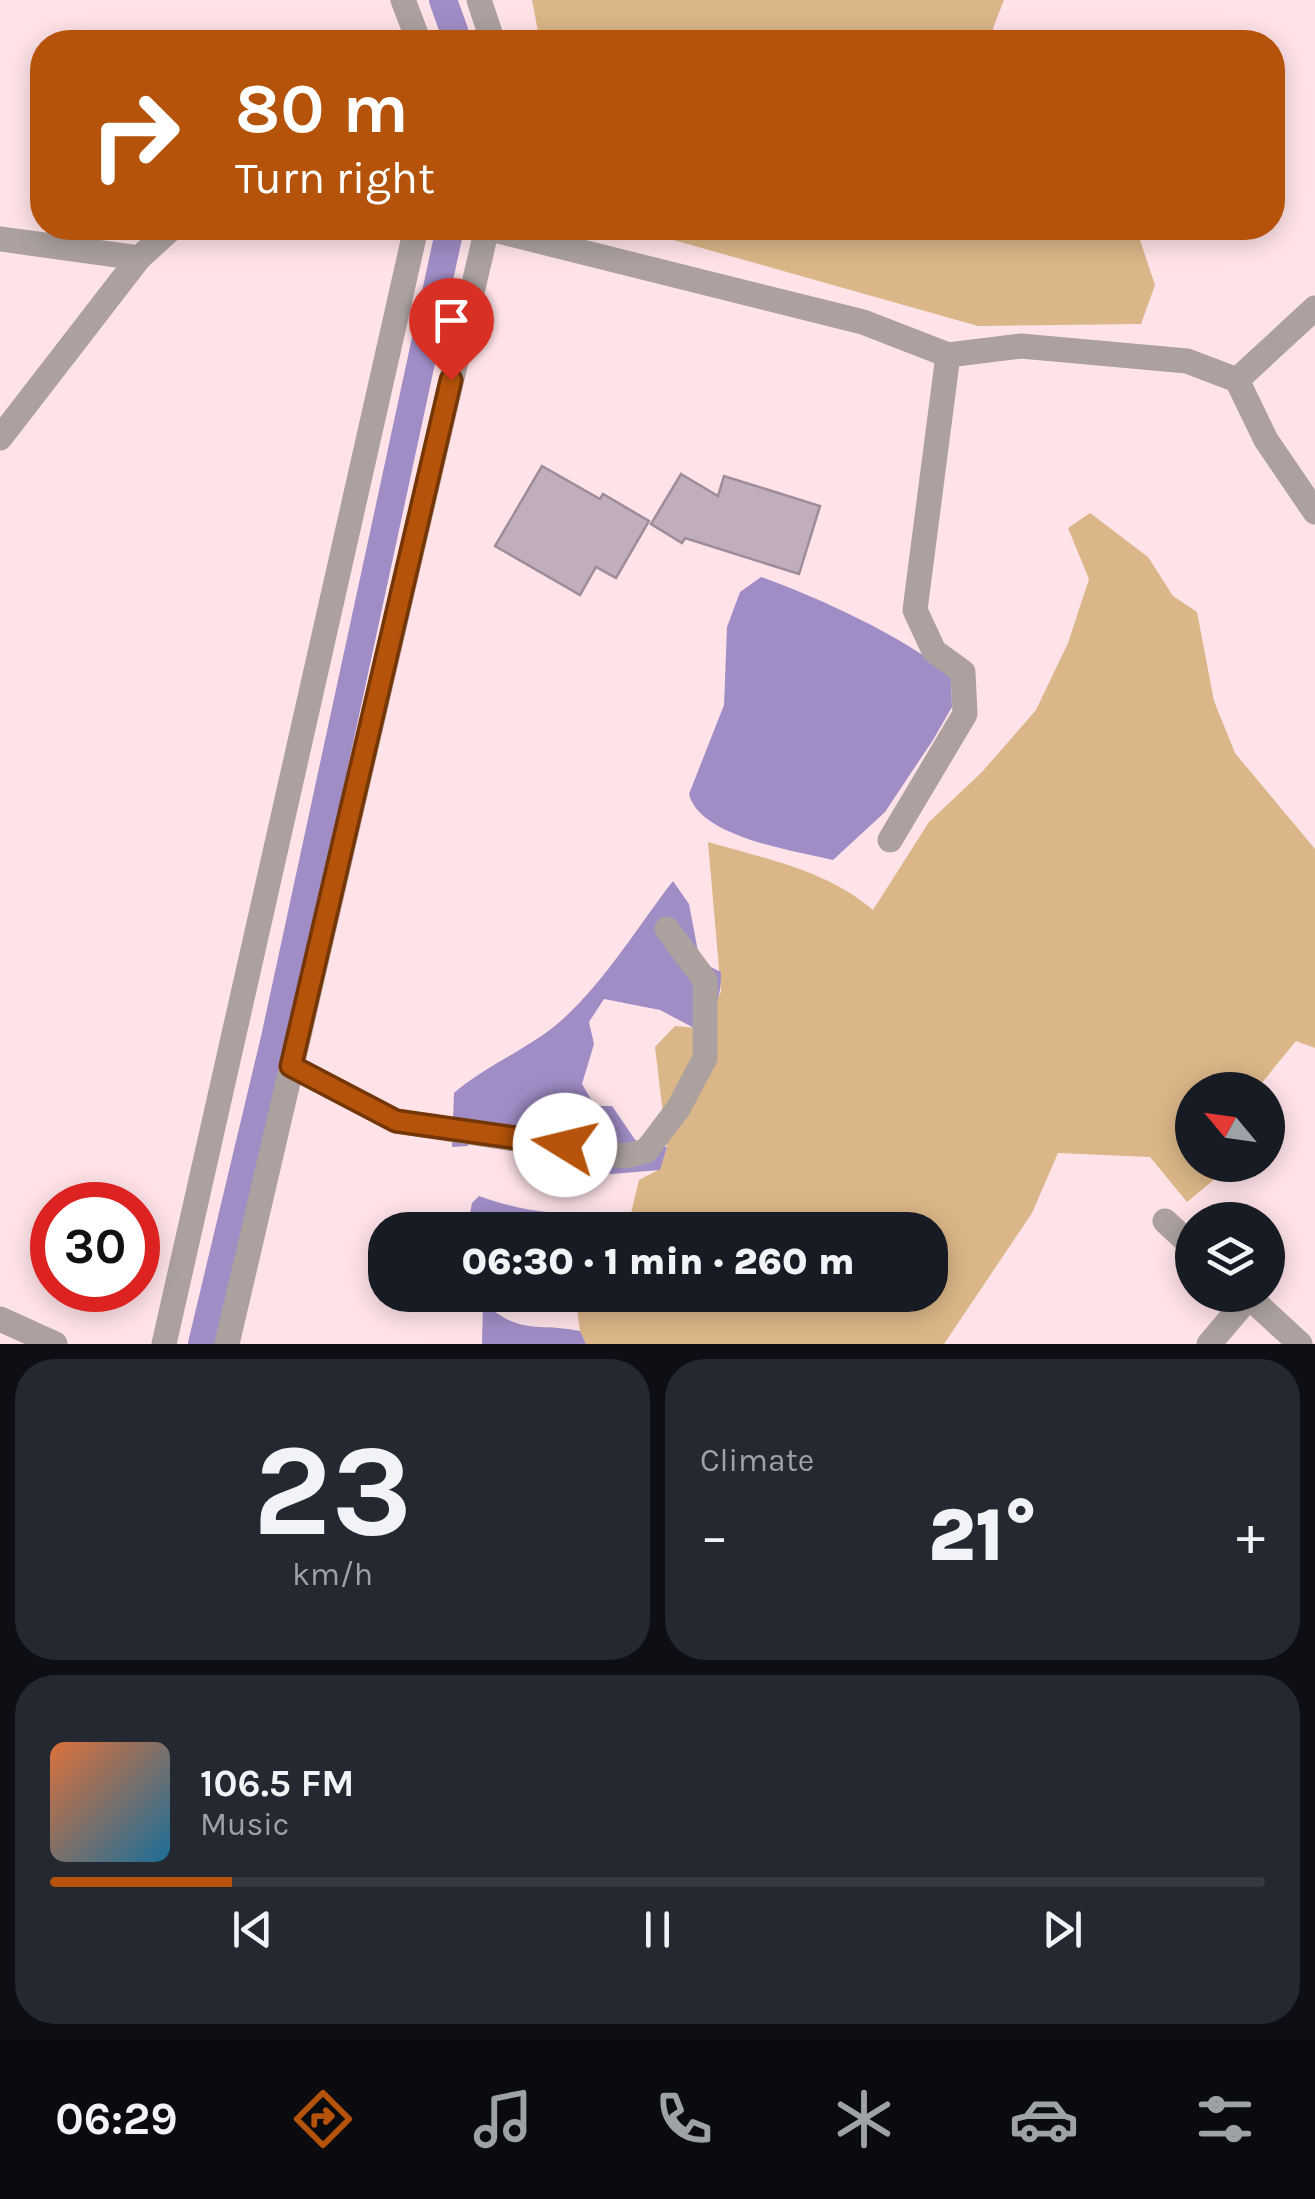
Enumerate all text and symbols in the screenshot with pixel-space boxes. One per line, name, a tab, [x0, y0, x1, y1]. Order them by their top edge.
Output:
text: 80 m	[235, 68, 409, 150]
icon: right	[70, 70, 200, 200]
text: Turn right	[235, 152, 435, 204]
pin	[409, 278, 494, 381]
icon: arrive	[424, 293, 479, 348]
north arrow	[1175, 1072, 1285, 1182]
map controls	[1175, 1072, 1285, 1312]
position arrow	[513, 1093, 617, 1197]
speed limit sign: 30	[30, 1182, 160, 1312]
button: layers	[1175, 1202, 1285, 1312]
text: 06:30 · 1 min · 260 m	[462, 1239, 854, 1284]
text: 23	[253, 1415, 412, 1567]
text: Climate	[700, 1442, 814, 1479]
text: 21°	[928, 1491, 1037, 1579]
text: −	[700, 1504, 729, 1568]
text: +	[1236, 1504, 1265, 1568]
text: km/h	[292, 1556, 373, 1593]
text: 106.5 FM	[200, 1761, 355, 1806]
text: Music	[200, 1806, 289, 1843]
icon: previous	[225, 1902, 280, 1957]
icon: pause	[630, 1902, 685, 1957]
icon: next	[1035, 1902, 1090, 1957]
icon: directions	[288, 2084, 358, 2154]
icon: music	[468, 2084, 538, 2154]
icon: phone	[649, 2084, 719, 2154]
icon: climate	[829, 2084, 899, 2154]
icon: car	[1009, 2084, 1079, 2154]
icon: filters	[1190, 2084, 1260, 2154]
text: 06:29	[55, 2093, 178, 2145]

